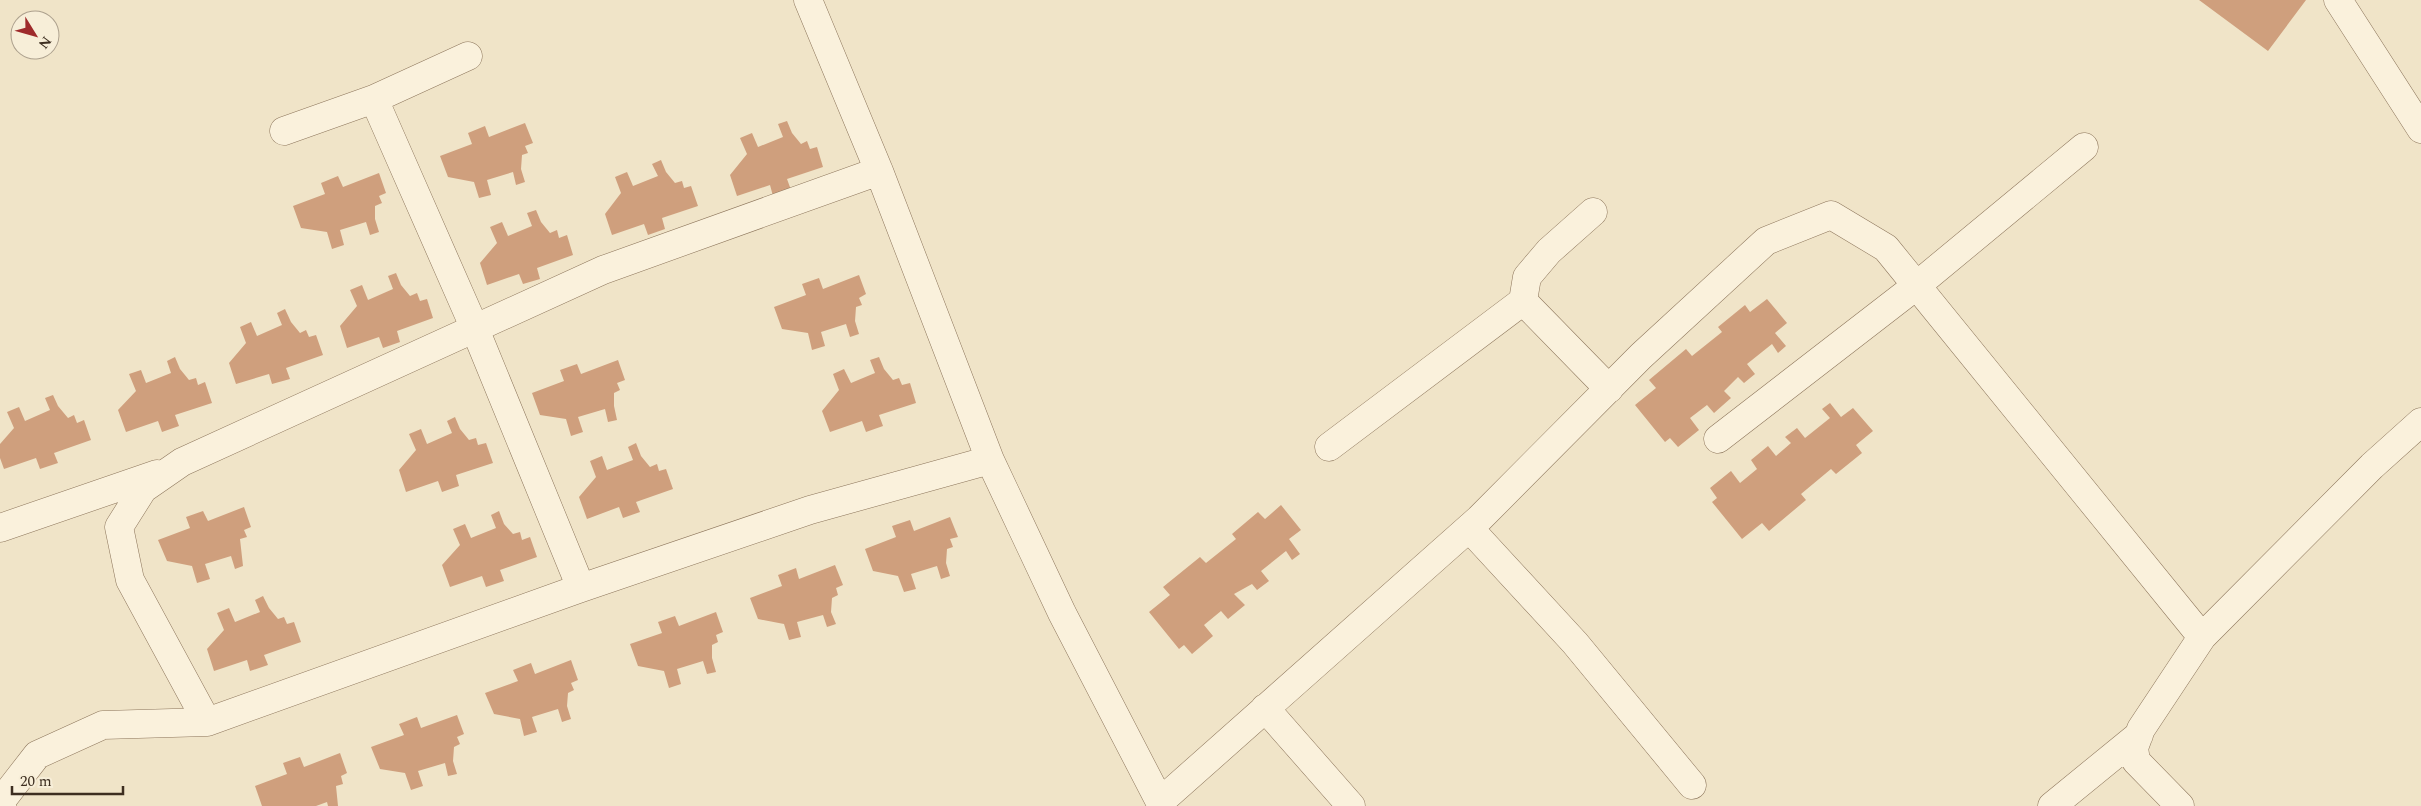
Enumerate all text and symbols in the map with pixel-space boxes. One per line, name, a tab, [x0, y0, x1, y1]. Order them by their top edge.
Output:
north arrow	[10, 10, 60, 60]
text: N	[33, 32, 57, 53]
scale bar	[12, 764, 124, 796]
text: 20 m	[20, 770, 52, 793]

